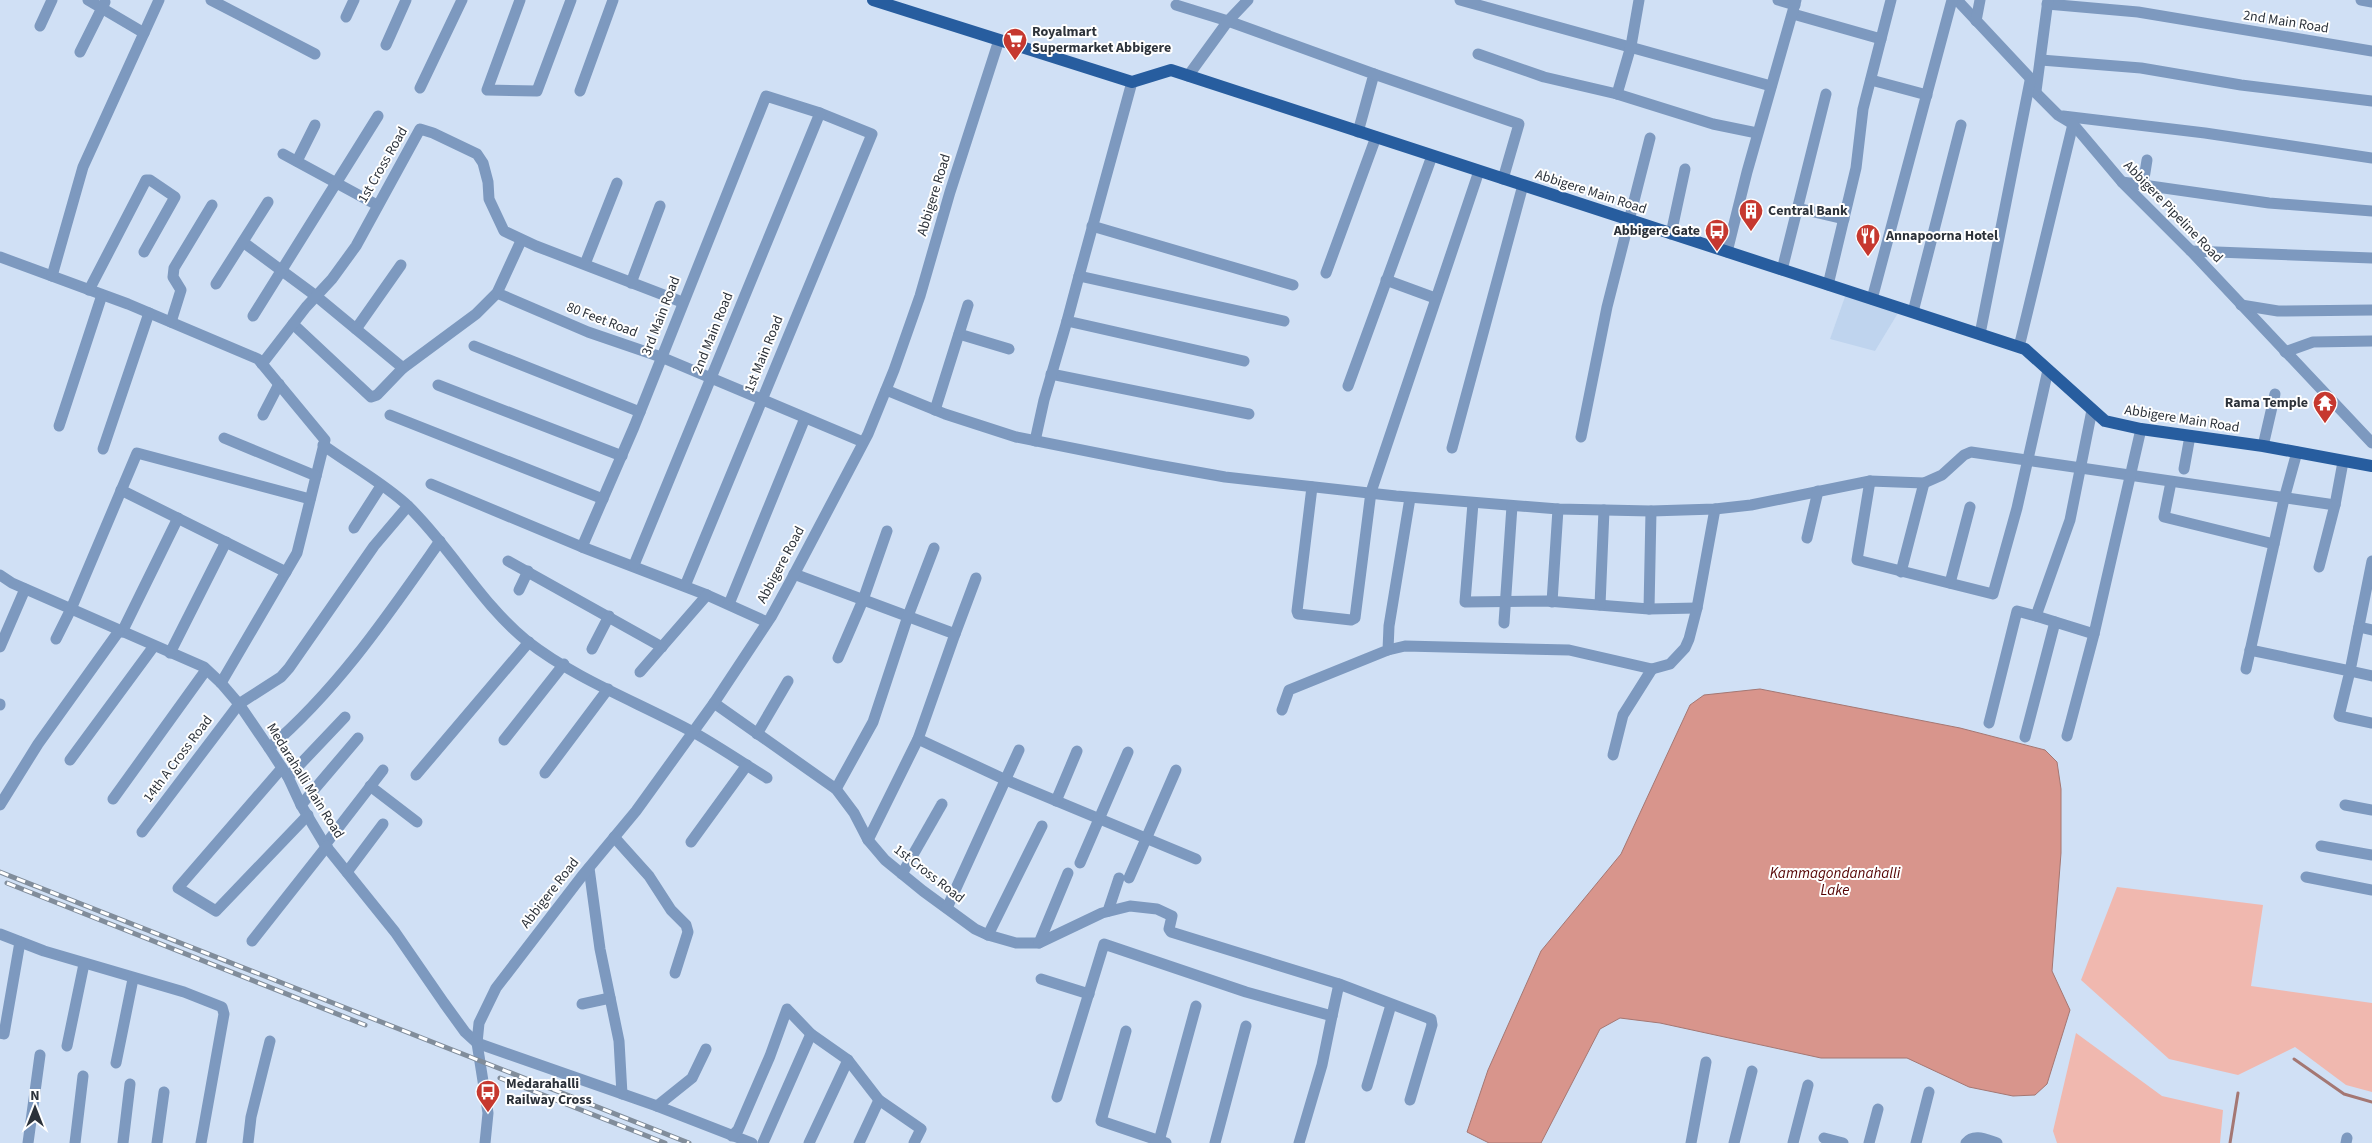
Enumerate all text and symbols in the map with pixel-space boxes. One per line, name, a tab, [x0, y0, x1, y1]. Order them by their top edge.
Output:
street label: 2nd Main Road	[2242, 5, 2330, 39]
place label: Royalmart Supermarket Abbigere	[1032, 22, 1171, 58]
supermarket icon: Royalmart Supermarket Abbigere	[1002, 27, 1028, 61]
street label: 1st Cross Road	[353, 123, 413, 207]
street label: Abbigere Road	[912, 152, 956, 238]
street label: Abbigere Pipeline Road	[2119, 156, 2227, 268]
street label: Abbigere Main Road	[1533, 165, 1649, 219]
building icon: Central Bank	[1738, 198, 1764, 232]
place label: Central Bank	[1768, 201, 1848, 221]
bus stop icon: Abbigere Gate	[1704, 218, 1730, 252]
place label: Abbigere Gate	[1613, 221, 1700, 241]
restaurant icon: Annapoorna Hotel	[1855, 223, 1881, 257]
place label: Annapoorna Hotel	[1885, 226, 1998, 246]
street label: 3rd Main Road	[637, 273, 685, 359]
street label: 2nd Main Road	[688, 289, 738, 377]
street label: 80 Feet Road	[564, 297, 640, 343]
street label: 1st Main Road	[740, 313, 788, 395]
temple icon: Rama Temple	[2312, 390, 2338, 424]
place label: Rama Temple	[2225, 393, 2308, 413]
street label: Abbigere Main Road	[2123, 400, 2241, 438]
street label: Abbigere Road	[752, 523, 810, 607]
street label: 14th A Cross Road	[139, 711, 217, 807]
street label: Medarahalli Main Road	[261, 719, 349, 843]
street label: 1st Cross Road	[889, 840, 969, 908]
street label: Abbigere Road	[516, 853, 584, 933]
water label: Kammagondanahalli Lake	[1770, 863, 1901, 901]
place label: Medarahalli Railway Cross	[506, 1074, 592, 1110]
bus stop icon: Medarahalli Railway Cross	[475, 1079, 501, 1113]
north arrow	[10, 1083, 60, 1133]
text: N	[30, 1086, 40, 1106]

